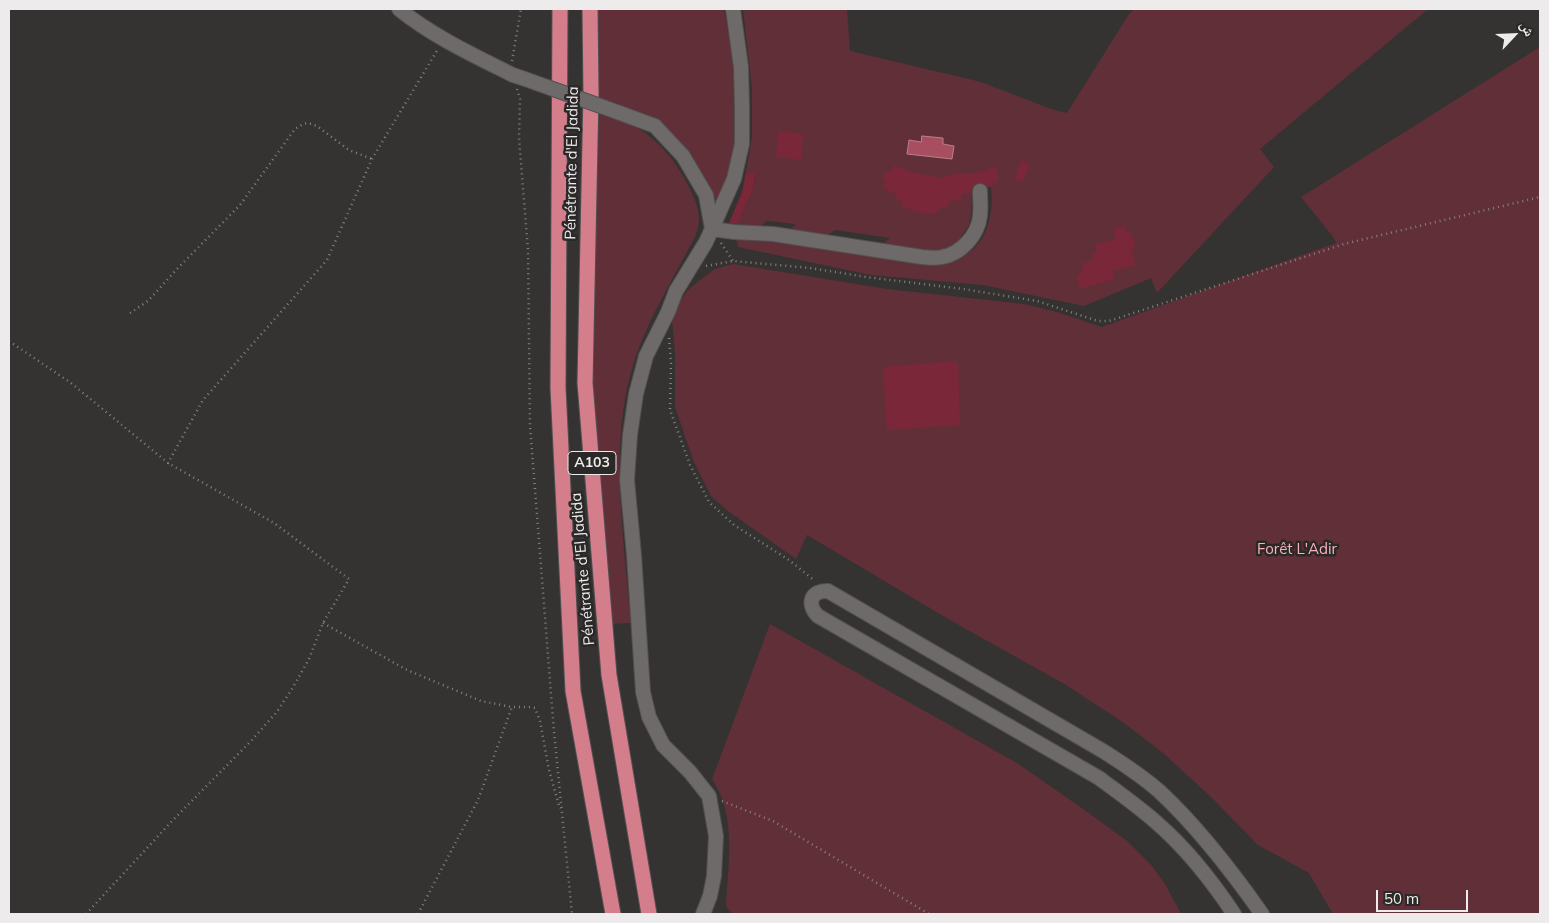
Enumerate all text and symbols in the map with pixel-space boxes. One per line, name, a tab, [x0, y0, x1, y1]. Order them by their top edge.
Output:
north arrow	[1489, 10, 1539, 60]
text: ش	[1516, 18, 1539, 39]
street label: Pénétrante d'El Jadida	[562, 86, 582, 240]
road number: A103	[568, 452, 616, 474]
street label: Pénétrante d'El Jadida	[567, 492, 599, 646]
park label: Forêt L'Adir	[1257, 540, 1337, 558]
scale bar	[1379, 880, 1472, 912]
text: 50 m	[1384, 889, 1419, 908]

